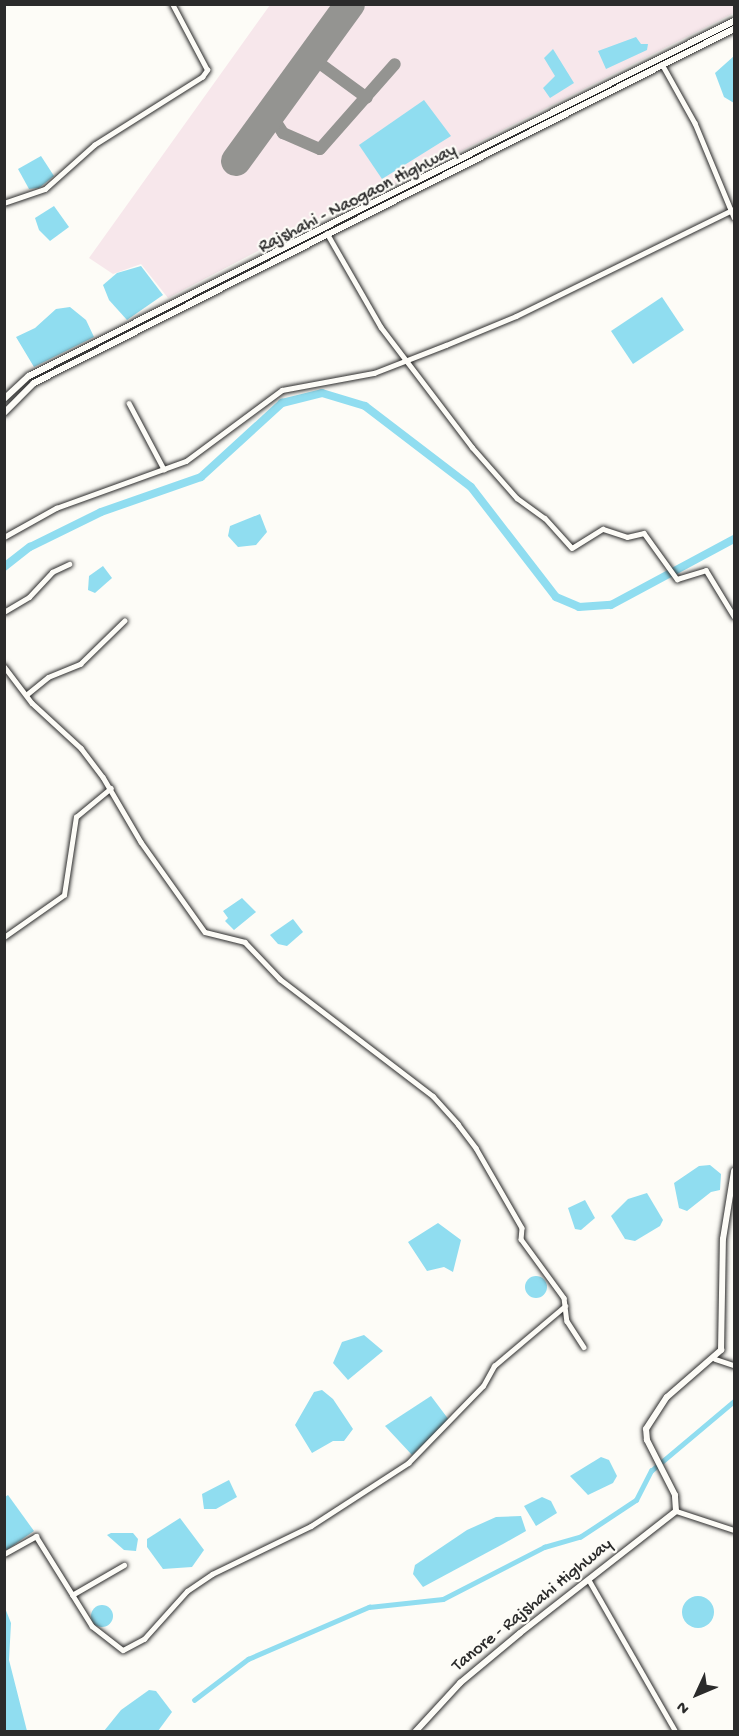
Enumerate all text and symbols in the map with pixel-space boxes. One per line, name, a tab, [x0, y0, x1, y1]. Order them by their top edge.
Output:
street label: Rajshahi - Naogaon Highway	[256, 141, 460, 259]
street label: Tanore - Rajshahi Highway	[448, 1535, 618, 1677]
north arrow	[667, 1664, 727, 1724]
text: N	[673, 1696, 694, 1717]

